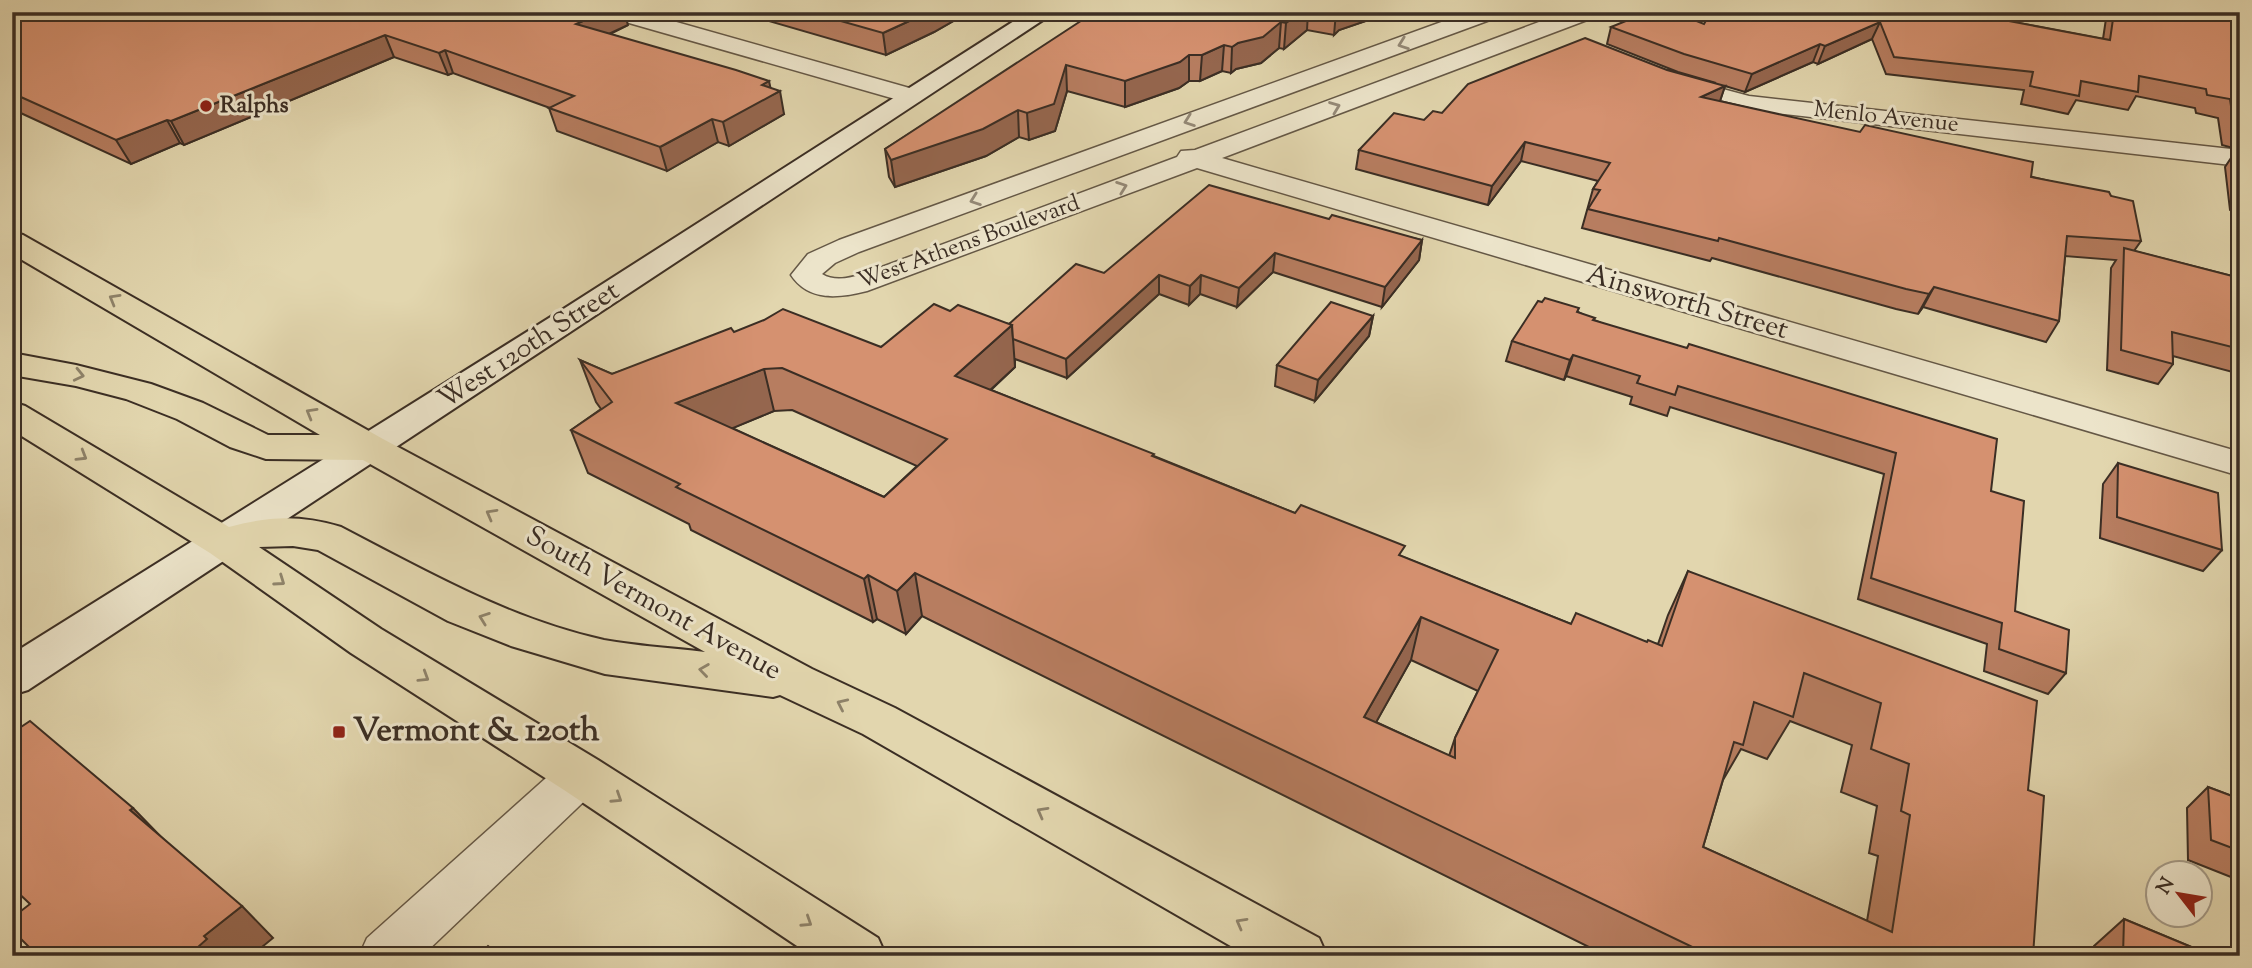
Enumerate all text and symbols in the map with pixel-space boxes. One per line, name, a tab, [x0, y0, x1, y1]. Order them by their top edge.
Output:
one-way arrow	[1397, 36, 1409, 50]
place label: Ralphs	[220, 90, 289, 123]
street label: Menlo Avenue	[1812, 94, 1960, 142]
marker: Ralphs	[198, 98, 214, 114]
one-way arrow	[1328, 102, 1340, 116]
one-way arrow	[1183, 113, 1195, 127]
one-way arrow	[1115, 182, 1127, 196]
street label: West Athens Boulevard	[853, 187, 1085, 299]
one-way arrow	[970, 191, 982, 205]
street label: Ainsworth Street	[1581, 255, 1793, 351]
street label: West 120th Street	[430, 272, 628, 420]
one-way arrow	[109, 294, 122, 307]
one-way arrow	[73, 367, 85, 382]
one-way arrow	[306, 408, 319, 421]
one-way arrow	[74, 448, 87, 461]
one-way arrow	[486, 509, 498, 522]
street label: South Vermont Avenue	[518, 517, 788, 691]
one-way arrow	[272, 573, 285, 585]
one-way arrow	[478, 612, 490, 626]
one-way arrow	[698, 663, 710, 678]
one-way arrow	[416, 668, 429, 681]
one-way arrow	[837, 698, 849, 712]
place label: Vermont & 120th	[353, 708, 600, 756]
marker: Vermont & 120th	[331, 724, 347, 740]
one-way arrow	[609, 789, 622, 802]
one-way arrow	[1036, 807, 1049, 820]
north arrow	[2144, 860, 2214, 930]
text: N	[2151, 873, 2182, 900]
one-way arrow	[799, 914, 812, 926]
one-way arrow	[1235, 918, 1248, 931]

